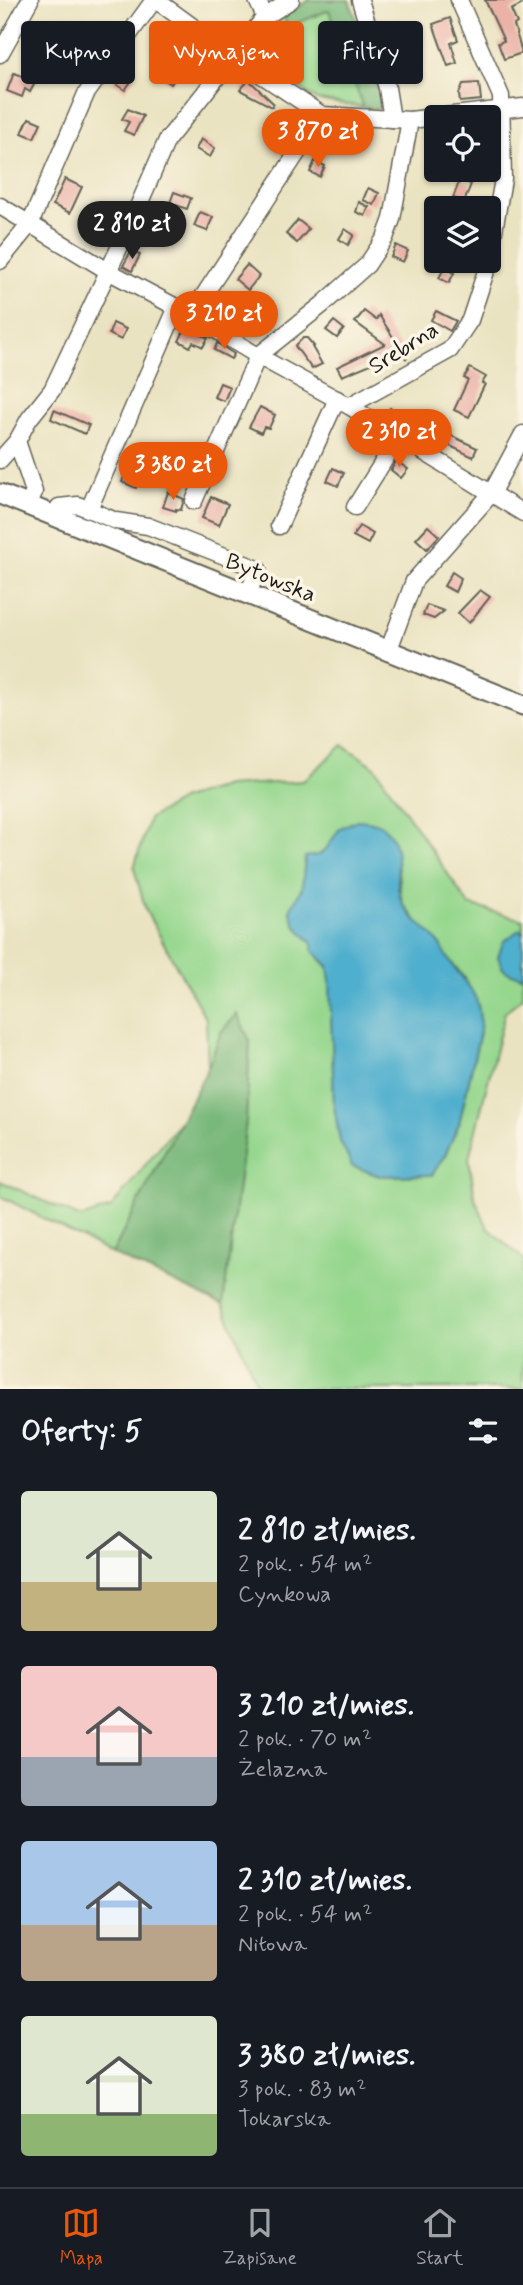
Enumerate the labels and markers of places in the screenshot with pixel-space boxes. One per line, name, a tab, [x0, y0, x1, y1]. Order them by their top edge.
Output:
pin: 3 870 zł	[246, 110, 390, 169]
pin: 2 810 zł	[60, 202, 204, 261]
pin: 3 210 zł	[152, 292, 296, 351]
pin: 2 310 zł	[327, 410, 471, 469]
pin: 3 380 zł	[101, 442, 245, 502]

